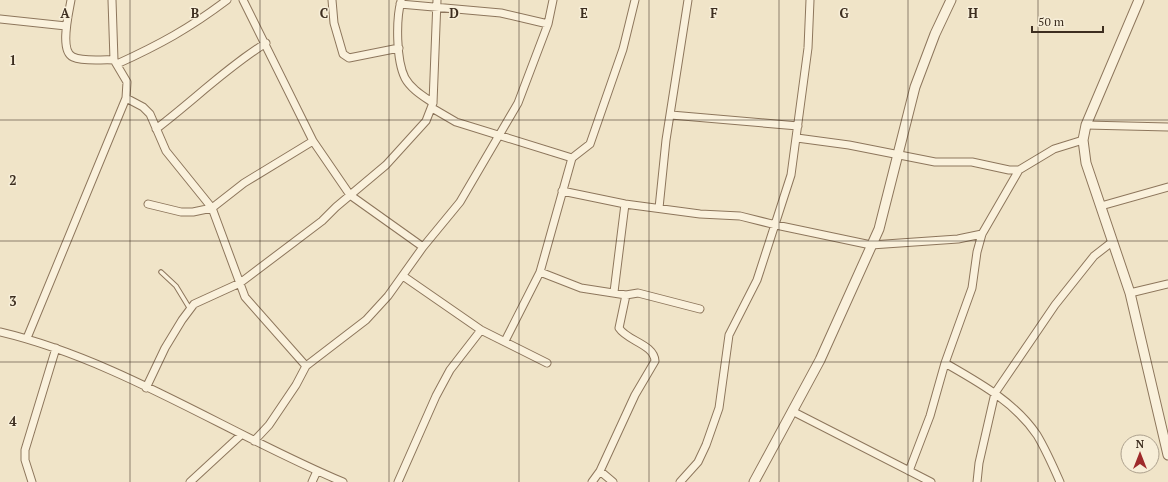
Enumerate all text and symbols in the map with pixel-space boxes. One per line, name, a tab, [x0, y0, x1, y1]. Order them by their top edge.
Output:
text: A	[60, 4, 70, 22]
text: B	[191, 4, 199, 22]
text: C	[320, 4, 328, 22]
text: D	[449, 4, 459, 22]
text: E	[580, 4, 588, 22]
text: F	[710, 4, 718, 22]
text: G	[839, 4, 849, 22]
text: H	[968, 4, 978, 22]
scale bar	[1032, 8, 1103, 34]
text: 50 m	[1038, 14, 1065, 29]
text: 1	[9, 51, 17, 69]
text: 2	[9, 171, 17, 189]
text: 3	[9, 292, 17, 310]
text: 4	[9, 412, 17, 430]
north arrow	[1120, 434, 1160, 474]
text: N	[1136, 437, 1145, 451]

